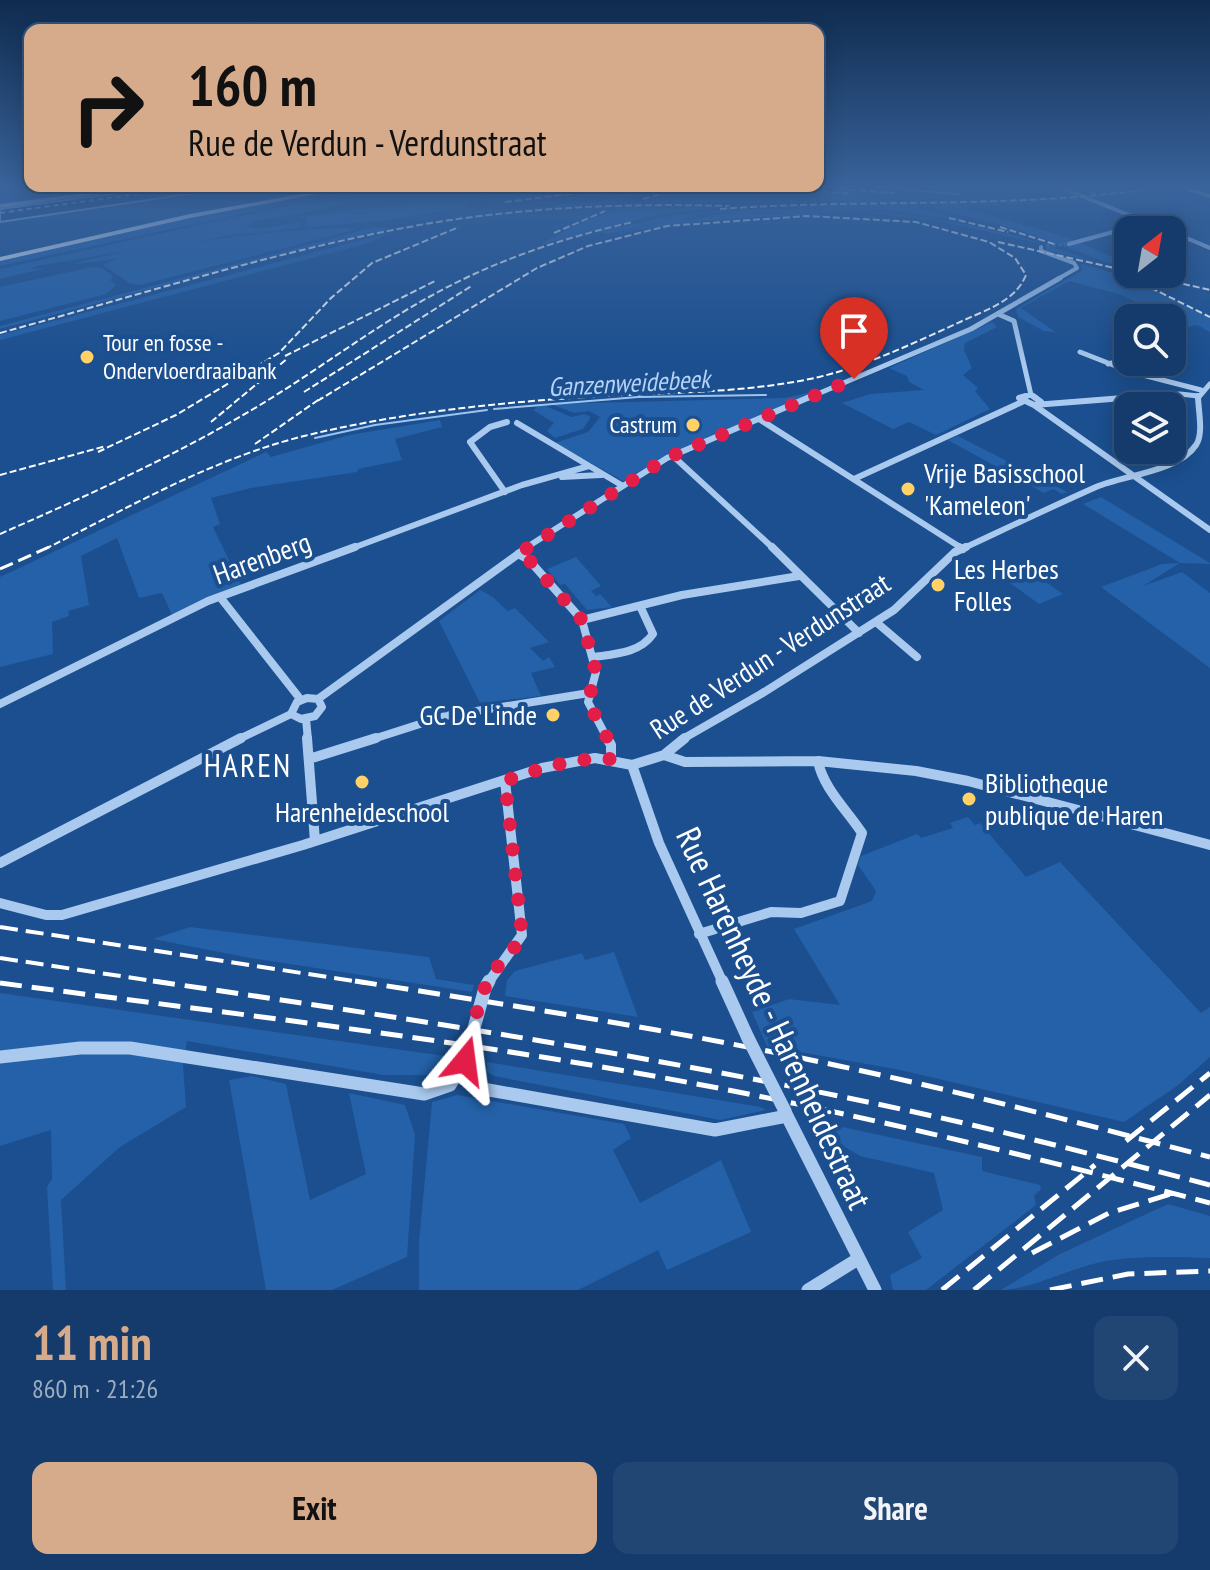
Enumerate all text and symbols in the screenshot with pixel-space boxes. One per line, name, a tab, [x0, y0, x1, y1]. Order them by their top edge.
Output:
text: 160 m	[188, 49, 317, 121]
icon: right	[56, 56, 160, 160]
text: Rue de Verdun - Verdunstraat	[188, 119, 547, 166]
north arrow	[1114, 216, 1186, 288]
map controls	[1114, 216, 1186, 464]
pin	[820, 297, 888, 379]
button: search	[1114, 304, 1186, 376]
icon: arrive	[832, 309, 876, 353]
place label: Tour en fosse - Ondervloerdraaibank	[103, 327, 277, 386]
marker: Tour en fosse - Ondervloerdraaibank	[78, 348, 96, 366]
water label: Ganzenweidebeek	[547, 362, 714, 403]
button: layers	[1114, 392, 1186, 464]
place label: Castrum	[609, 409, 677, 440]
marker: Castrum	[684, 416, 702, 434]
place label: Vrije Basisschool 'Kameleon'	[923, 454, 1085, 523]
marker: Vrije Basisschool 'Kameleon'	[899, 480, 917, 498]
street label: Harenberg	[208, 523, 316, 592]
place label: Les Herbes Folles	[954, 550, 1059, 619]
street label: Rue de Verdun - Verdunstraat	[643, 564, 897, 747]
marker: Les Herbes Folles	[929, 576, 947, 594]
place label: GC De Linde	[419, 696, 537, 733]
marker: GC De Linde	[544, 706, 562, 724]
district label: HAREN	[204, 744, 292, 786]
place label: Bibliotheque publique de Haren	[985, 764, 1163, 833]
marker: Harenheideschool	[353, 773, 371, 791]
marker: Bibliotheque publique de Haren	[960, 790, 978, 808]
place label: Harenheideschool	[275, 793, 449, 830]
street label: Rue Harenheyde - Harenheidestraat	[667, 820, 883, 1216]
position arrow	[423, 1019, 507, 1103]
text: 11 min	[32, 1311, 152, 1373]
button: close	[1094, 1316, 1178, 1400]
text: 860 m · 21:26	[32, 1372, 158, 1405]
button: Exit	[32, 1462, 597, 1554]
button: Share	[613, 1462, 1178, 1554]

